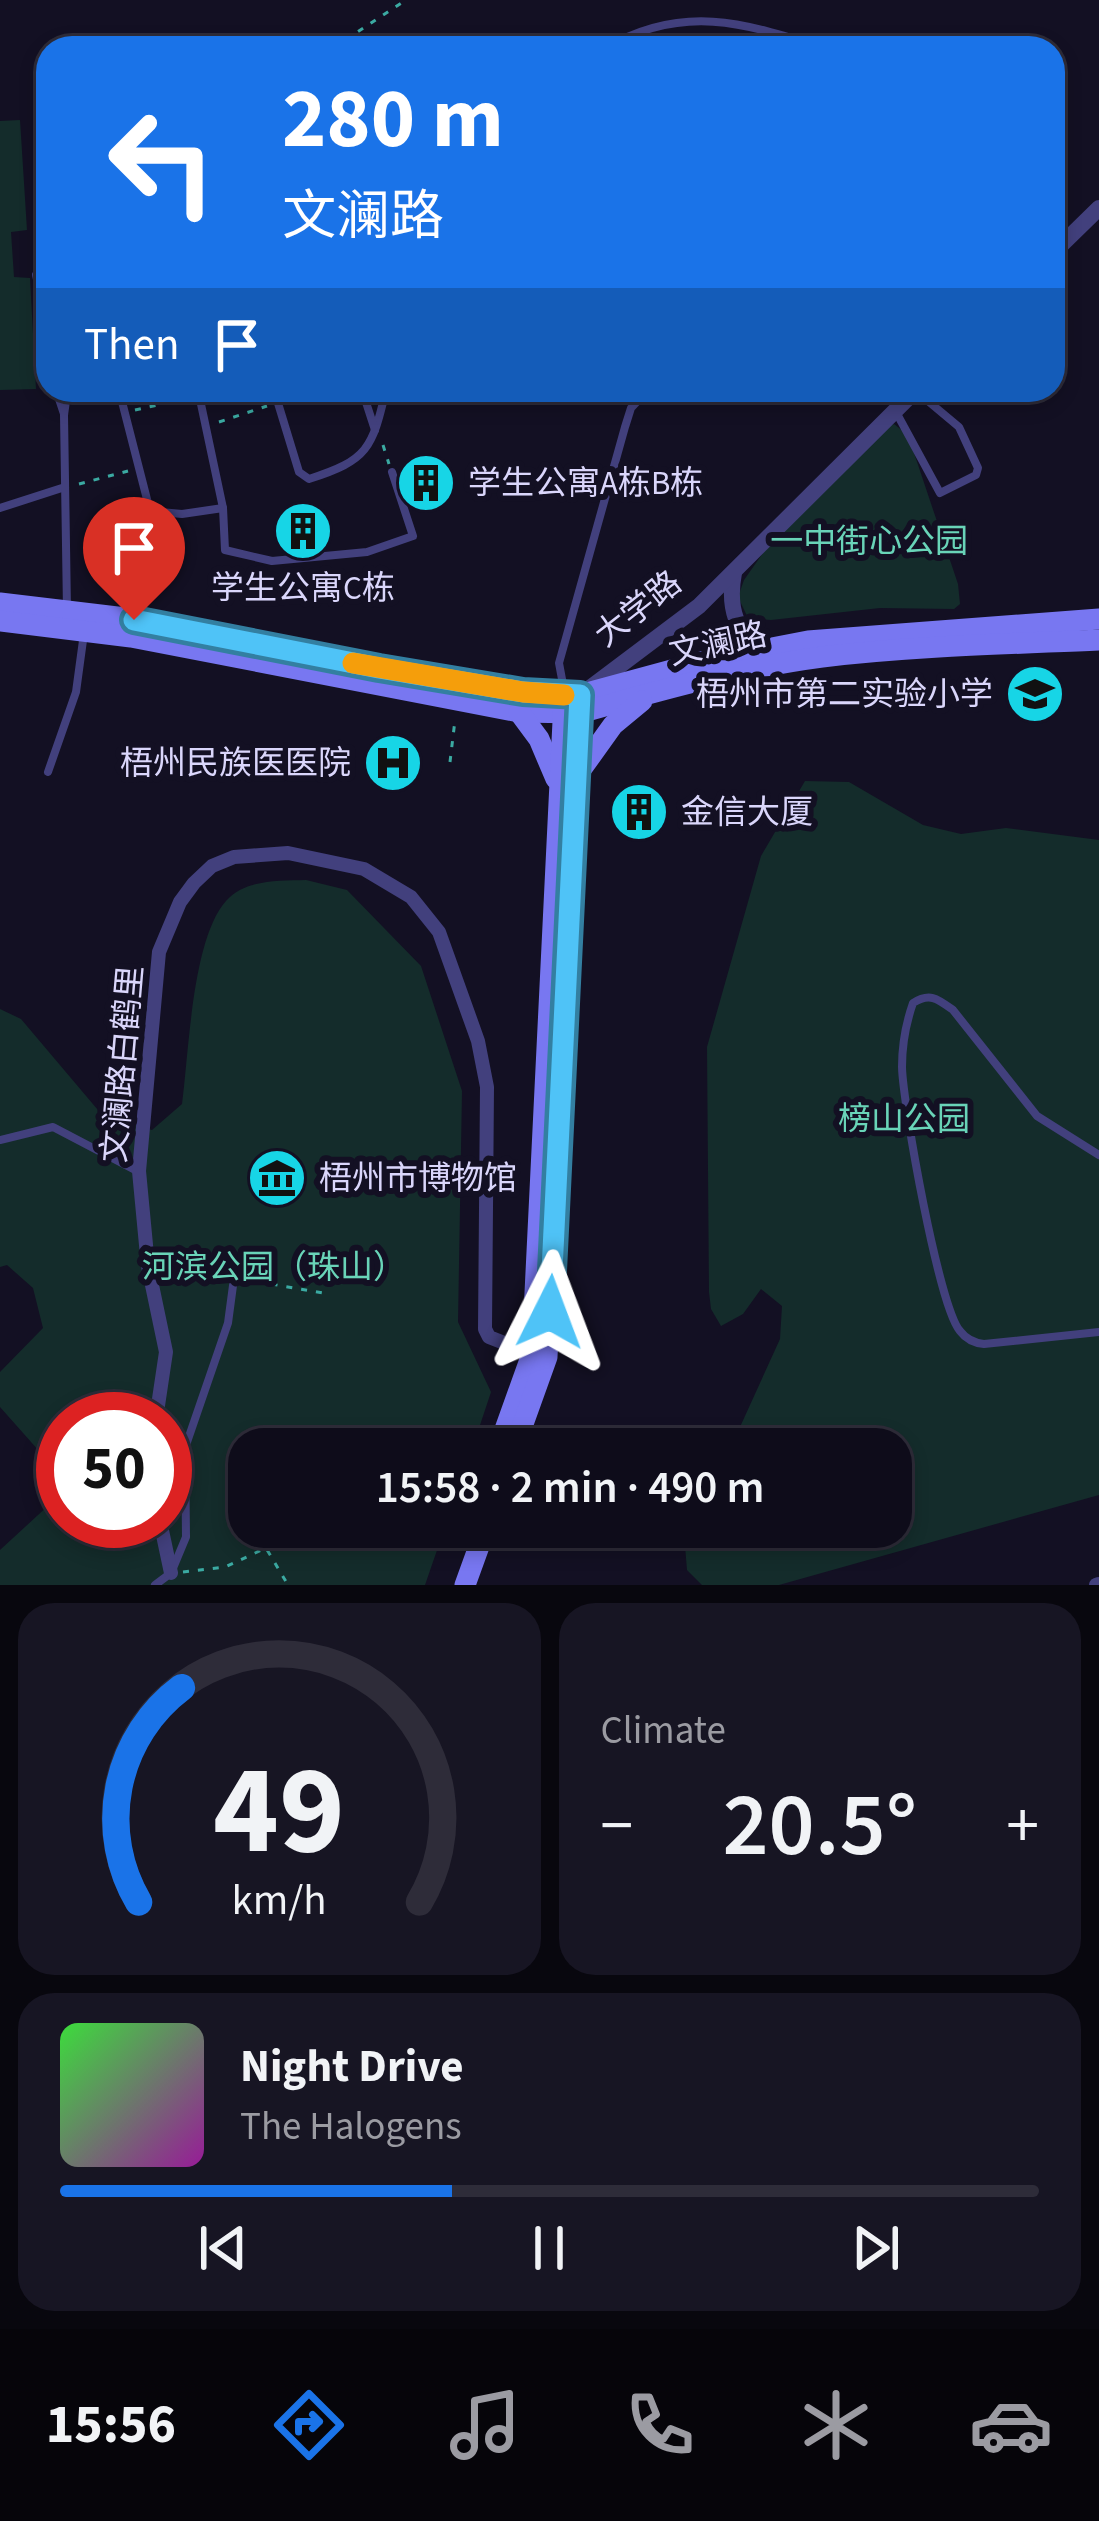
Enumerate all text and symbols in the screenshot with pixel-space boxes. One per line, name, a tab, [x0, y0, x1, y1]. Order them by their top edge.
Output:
text: 280 m	[282, 60, 504, 180]
icon: left	[84, 84, 240, 240]
text: 文澜路	[282, 179, 444, 256]
icon: arrive	[204, 312, 270, 378]
text: Then	[84, 313, 180, 377]
building icon: 学生公寓A栋B栋	[395, 452, 457, 514]
place label: 学生公寓A栋B栋	[468, 460, 703, 507]
pin	[83, 497, 185, 620]
building icon: 学生公寓C栋	[272, 500, 334, 562]
icon: arrive	[101, 515, 167, 581]
park label: 一中街心公园	[770, 518, 968, 565]
street label: 大学路	[585, 560, 691, 658]
place label: 学生公寓C栋	[211, 565, 395, 612]
street label: 文澜路	[665, 611, 771, 677]
school or university icon: 梧州市第二实验小学	[1004, 663, 1066, 725]
place label: 梧州市第二实验小学	[696, 671, 993, 718]
hospital icon: 梧州民族医医院	[362, 732, 424, 794]
place label: 梧州民族医医院	[120, 740, 351, 787]
building icon: 金信大厦	[608, 781, 670, 843]
place label: 金信大厦	[681, 789, 813, 836]
street label: 文澜路白鹤里	[91, 963, 155, 1165]
park label: 榜山公园	[838, 1096, 970, 1143]
museum icon: 梧州市博物馆	[246, 1147, 308, 1209]
place label: 梧州市博物馆	[319, 1155, 517, 1202]
park label: 河滨公园（珠山）	[142, 1244, 406, 1291]
position arrow	[487, 1249, 613, 1375]
speed limit sign: 50	[36, 1392, 192, 1548]
text: 15:58 · 2 min · 490 m	[376, 1456, 764, 1520]
text: Climate	[601, 1703, 726, 1759]
text: 49	[213, 1723, 345, 1901]
text: 20.5°	[722, 1762, 917, 1890]
text: −	[601, 1779, 633, 1873]
text: +	[1006, 1779, 1039, 1873]
text: km/h	[232, 1870, 327, 1931]
text: Night Drive	[240, 2035, 464, 2099]
text: The Halogens	[240, 2099, 462, 2155]
icon: previous	[190, 2215, 256, 2281]
icon: pause	[516, 2215, 582, 2281]
icon: next	[843, 2215, 909, 2281]
icon: directions	[267, 2383, 351, 2467]
icon: music	[443, 2383, 527, 2467]
icon: phone	[618, 2383, 702, 2467]
icon: climate	[794, 2383, 878, 2467]
icon: car	[969, 2383, 1053, 2467]
text: 15:56	[46, 2387, 176, 2464]

